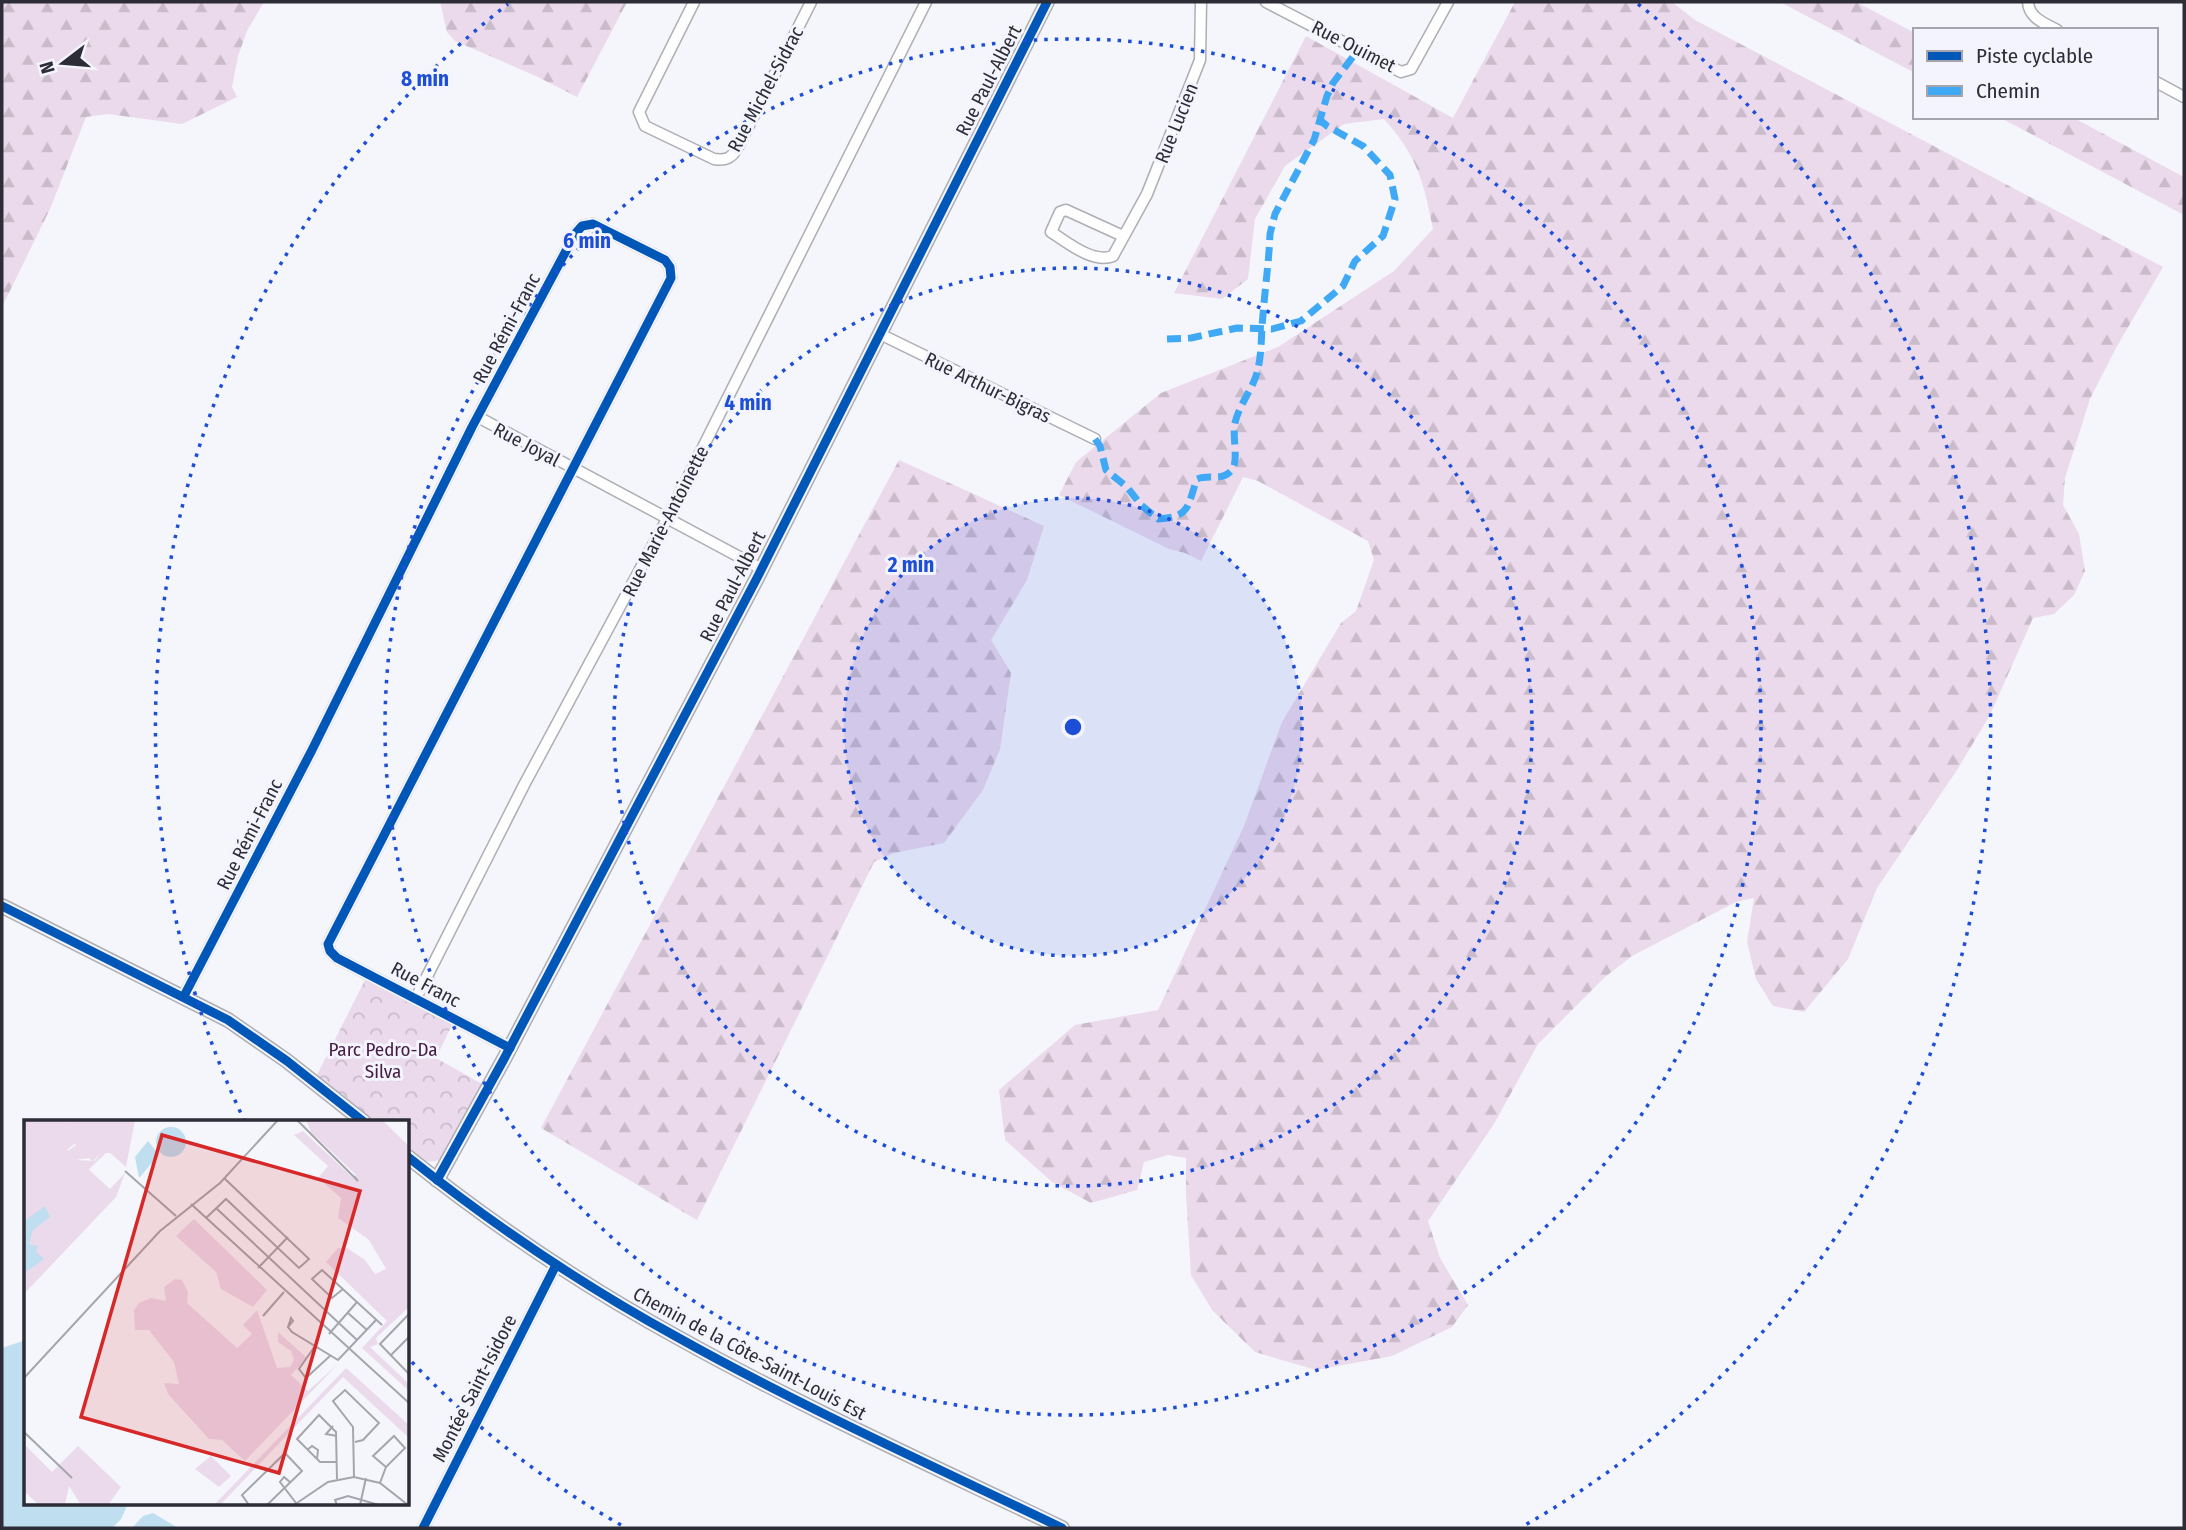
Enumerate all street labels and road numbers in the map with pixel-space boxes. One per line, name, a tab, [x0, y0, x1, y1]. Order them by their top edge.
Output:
street label: Rue Ouimet	[1308, 16, 1400, 78]
street label: Rue Paul-Albert	[951, 20, 1027, 140]
street label: Rue Michel-Sidrac	[723, 22, 808, 156]
street label: Rue Lucien	[1150, 80, 1203, 167]
street label: Rue Rémi-Franc	[468, 269, 545, 387]
street label: Rue Arthur-Bigras	[921, 347, 1055, 428]
street label: Rue Joyal	[490, 417, 564, 471]
street label: Rue Marie-Antoinette	[617, 442, 713, 601]
street label: Rue Paul-Albert	[695, 526, 771, 646]
street label: Rue Rémi-Franc	[212, 775, 287, 893]
street label: Rue Franc	[387, 957, 464, 1012]
street label: Chemin de la Côte-Saint-Louis Est	[629, 1282, 871, 1425]
street label: Montée Saint-Isidore	[427, 1311, 522, 1466]

